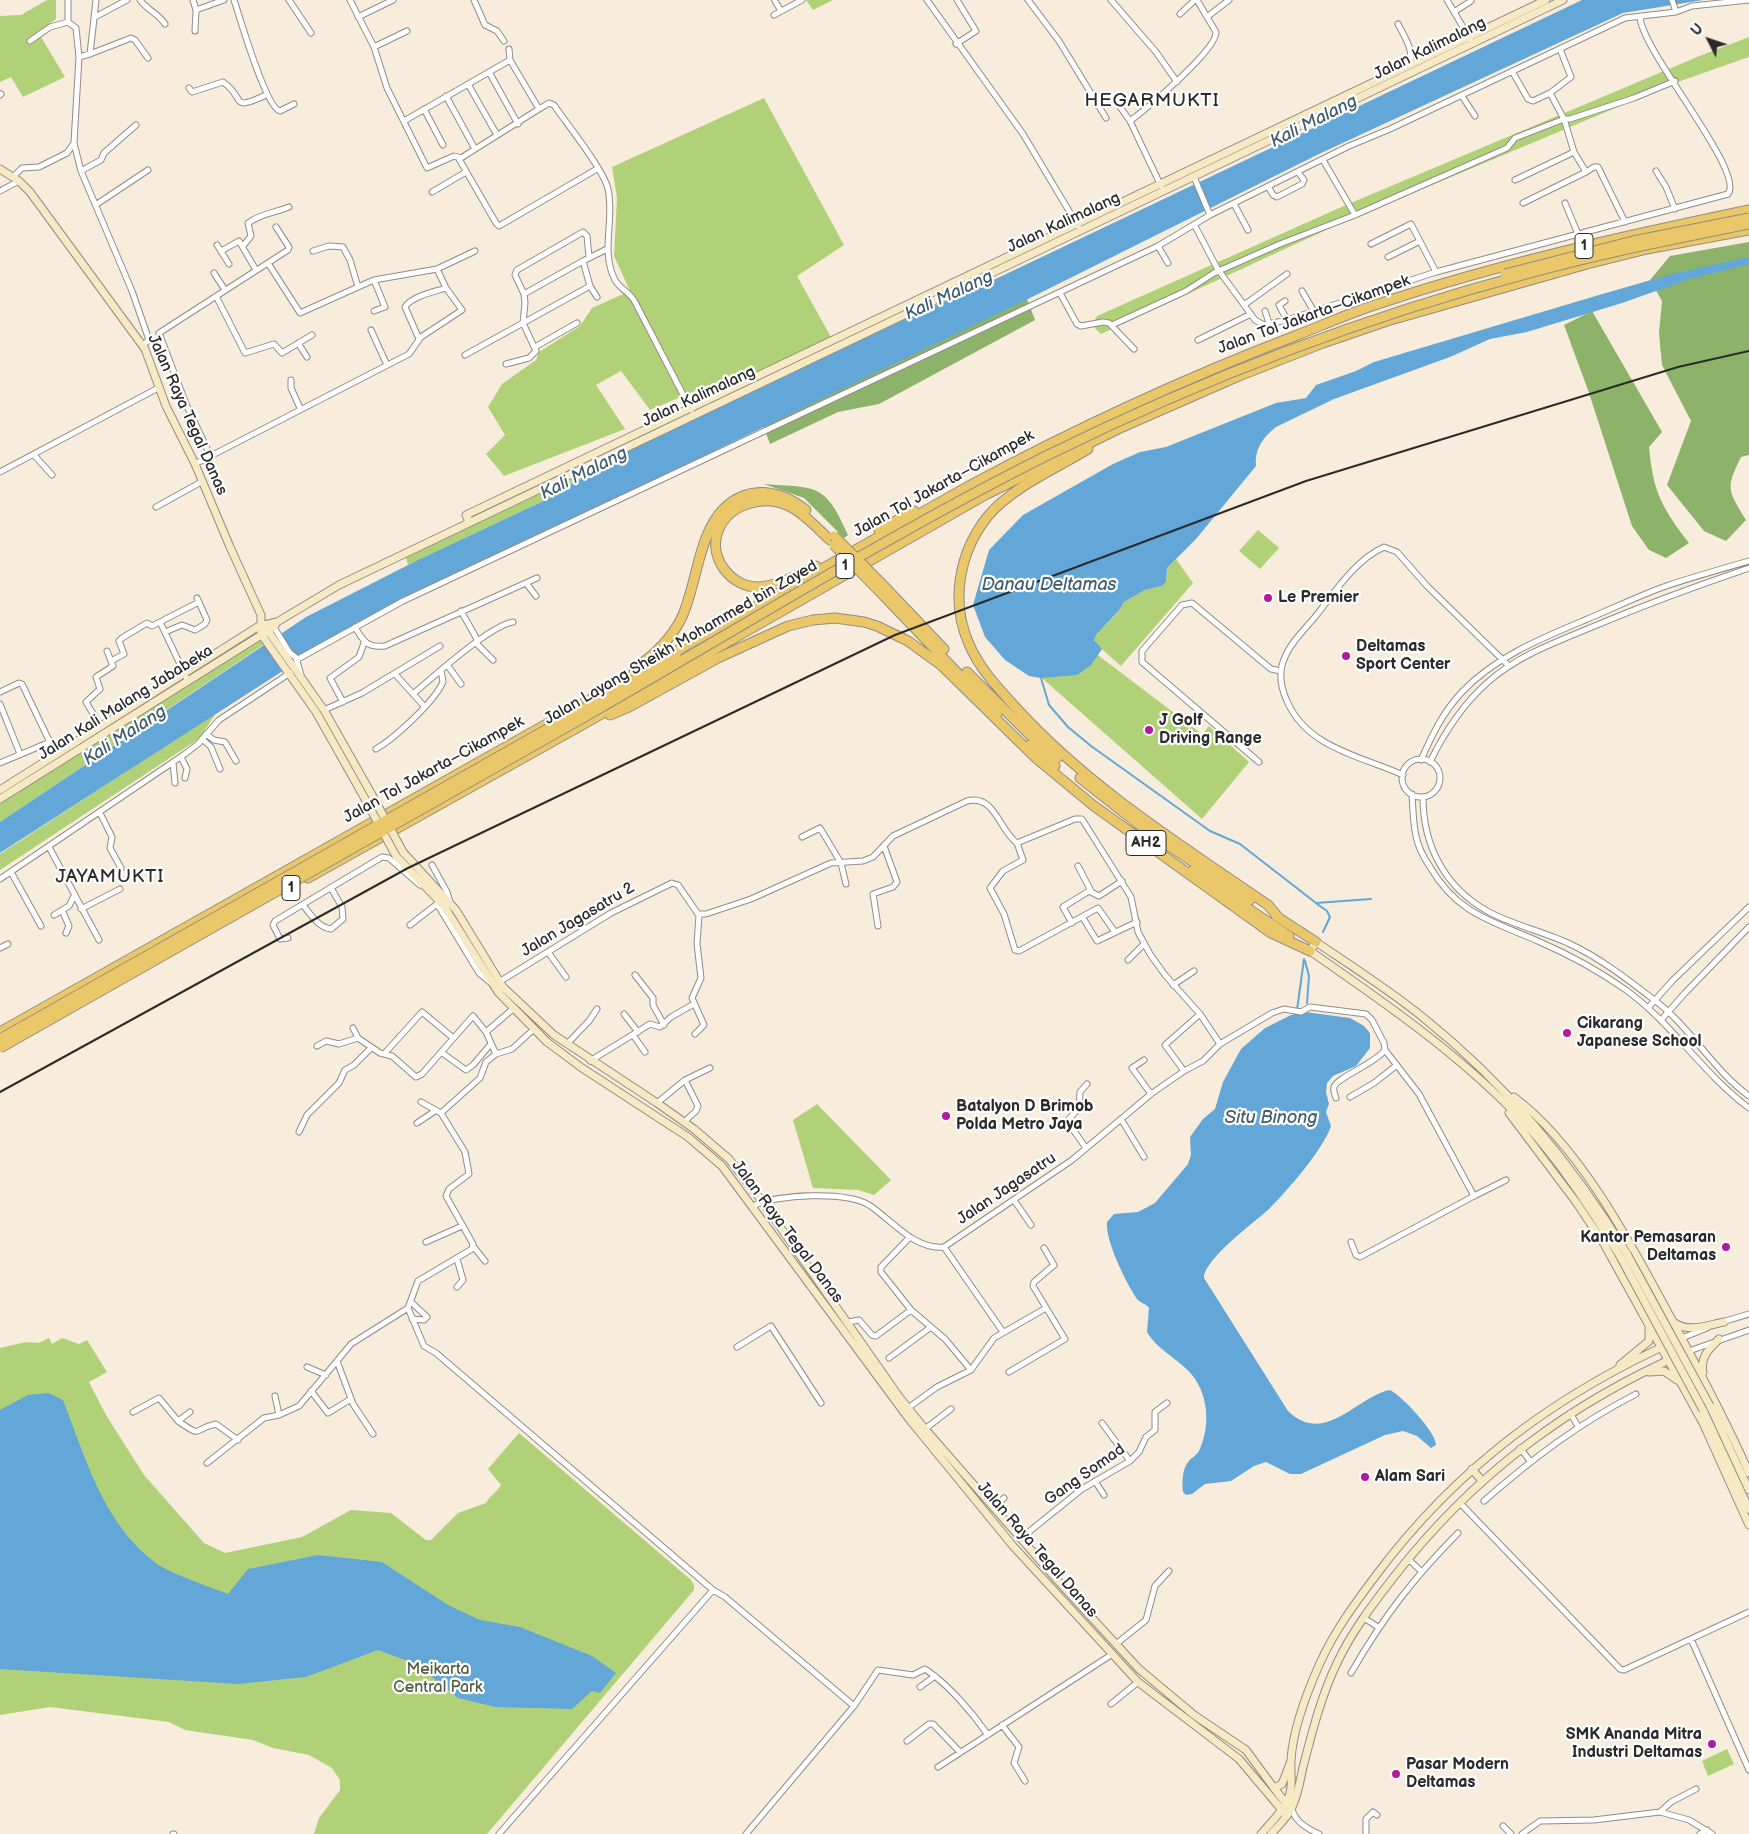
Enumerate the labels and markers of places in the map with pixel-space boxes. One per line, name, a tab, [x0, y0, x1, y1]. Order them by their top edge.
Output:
place label: Le Premier	[1278, 588, 1359, 608]
marker: Le Premier	[1262, 592, 1274, 604]
place label: Deltamas Sport Center	[1356, 637, 1450, 675]
marker: Deltamas Sport Center	[1340, 650, 1352, 662]
place label: J Golf Driving Range	[1159, 711, 1262, 749]
marker: J Golf Driving Range	[1143, 724, 1155, 736]
place label: Cikarang Japanese School	[1577, 1014, 1702, 1052]
marker: Cikarang Japanese School	[1561, 1027, 1573, 1039]
place label: Batalyon D Brimob Polda Metro Jaya	[956, 1097, 1093, 1135]
marker: Batalyon D Brimob Polda Metro Jaya	[940, 1110, 952, 1122]
place label: Kantor Pemasaran Deltamas	[1580, 1228, 1716, 1266]
marker: Kantor Pemasaran Deltamas	[1720, 1241, 1732, 1253]
place label: Alam Sari	[1375, 1467, 1445, 1487]
marker: Alam Sari	[1359, 1471, 1371, 1483]
place label: SMK Ananda Mitra Industri Deltamas	[1566, 1725, 1702, 1763]
marker: SMK Ananda Mitra Industri Deltamas	[1706, 1738, 1718, 1750]
place label: Pasar Modern Deltamas	[1406, 1755, 1509, 1793]
marker: Pasar Modern Deltamas	[1390, 1768, 1402, 1780]

